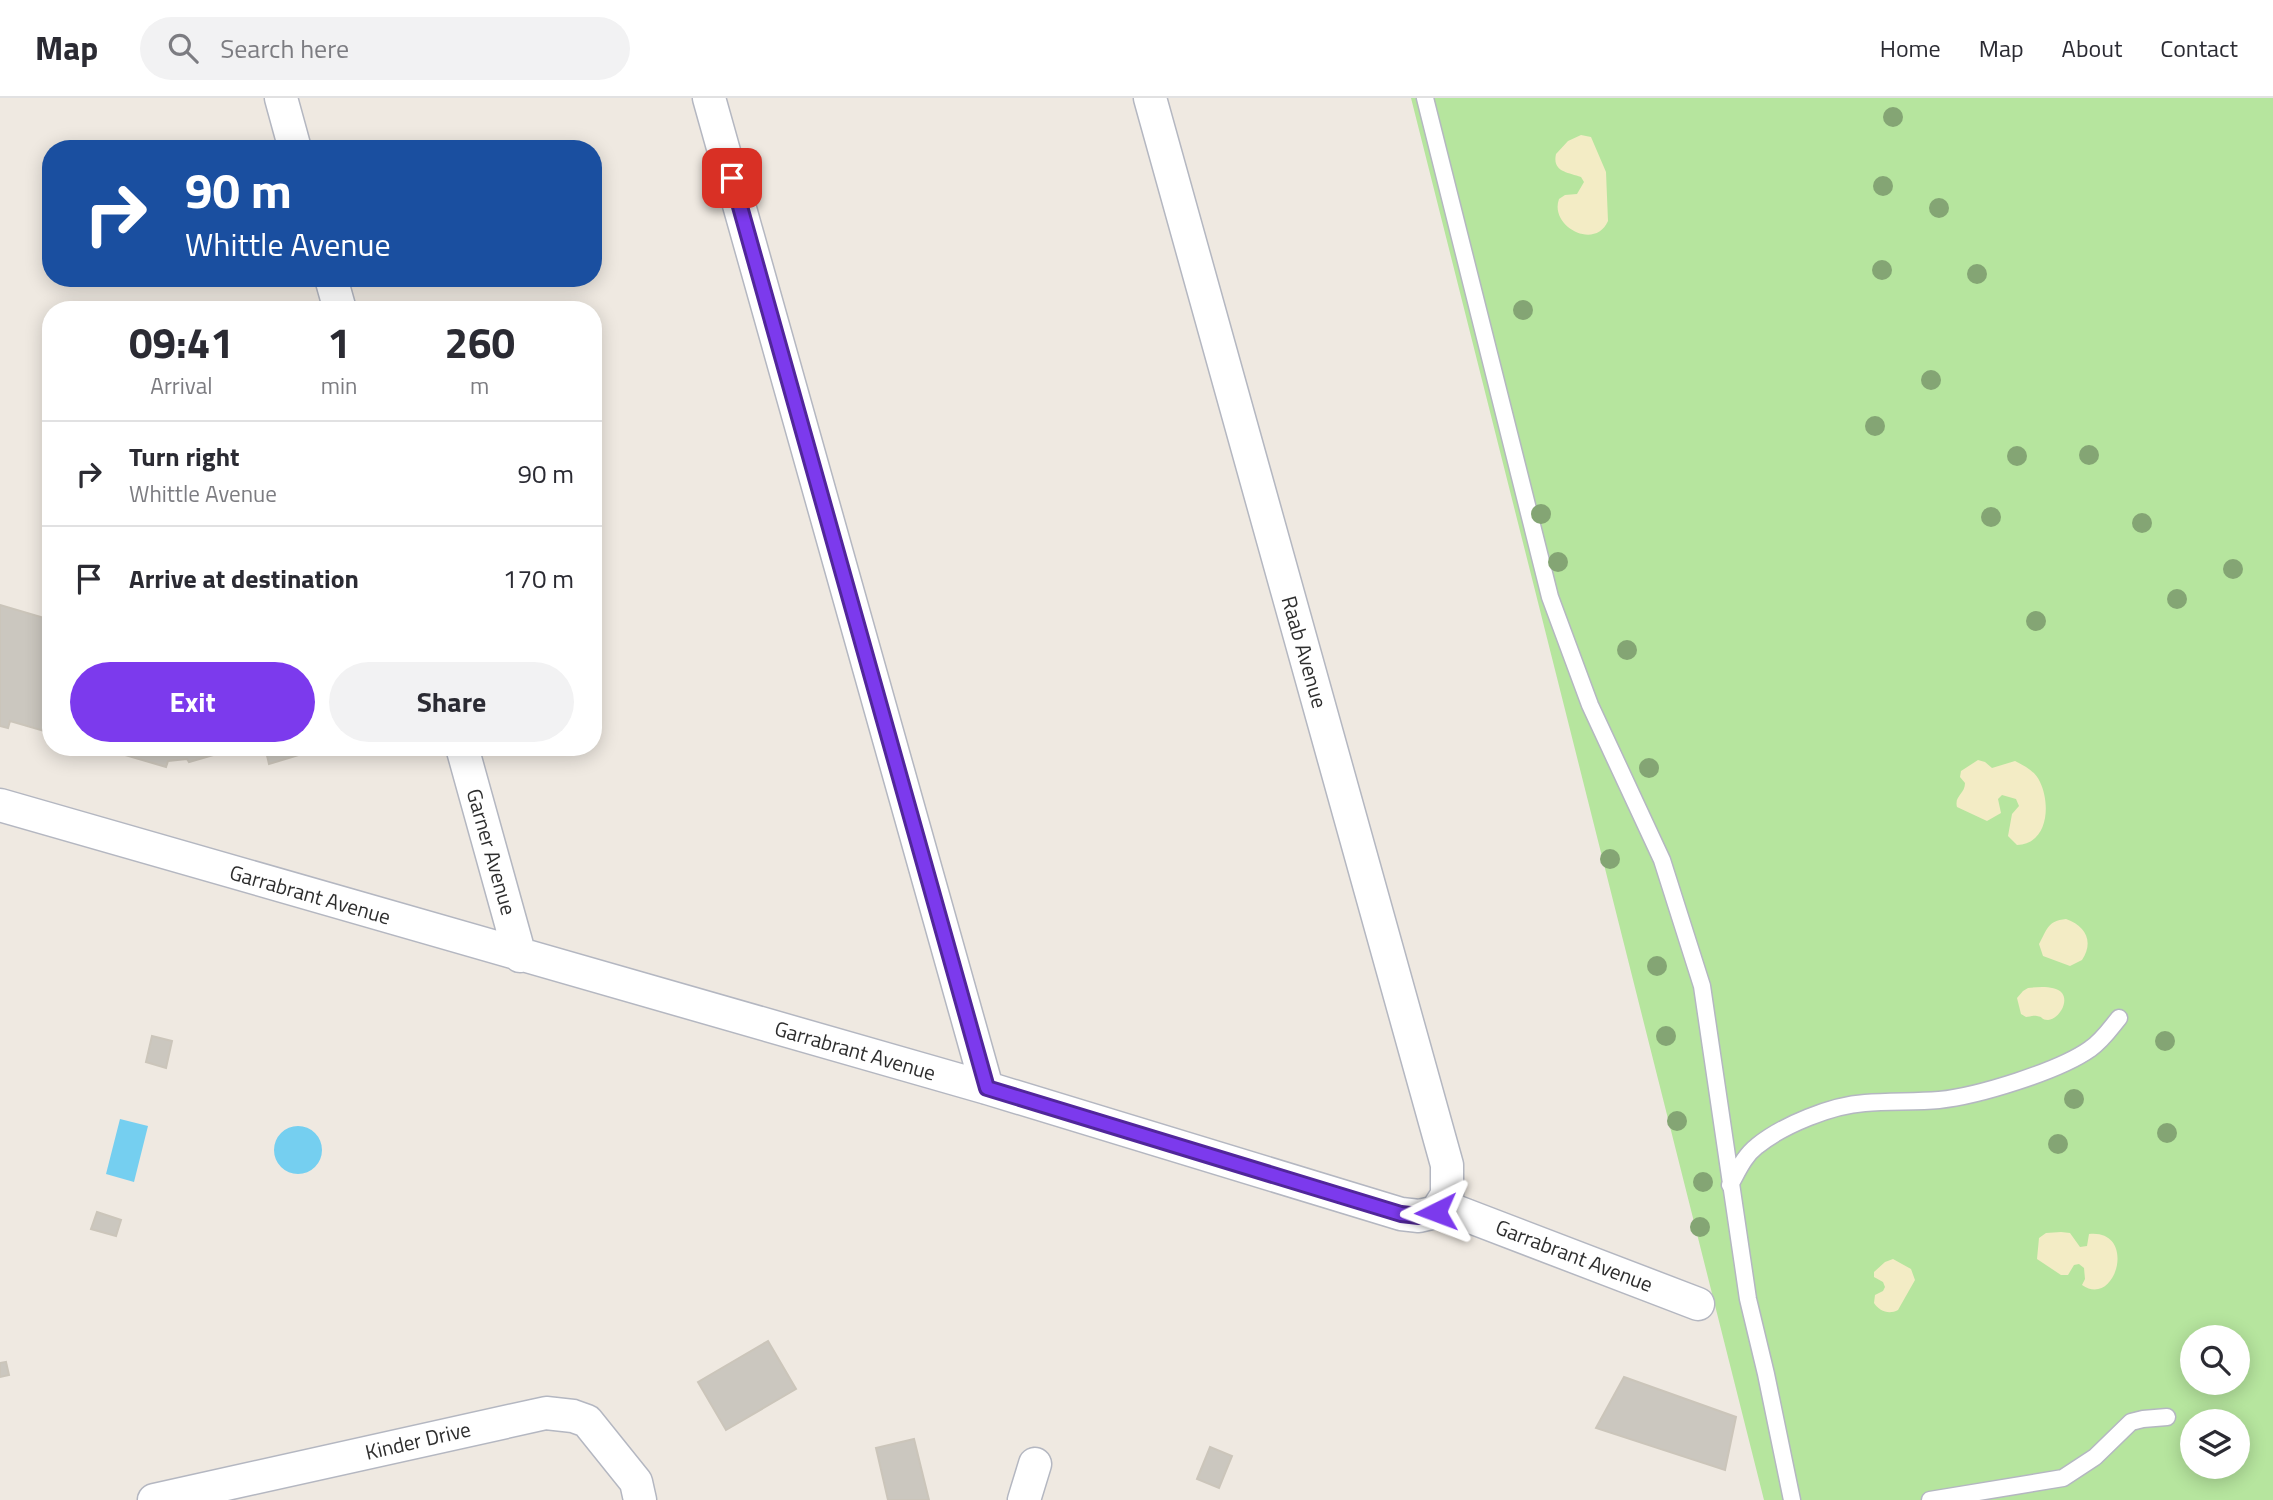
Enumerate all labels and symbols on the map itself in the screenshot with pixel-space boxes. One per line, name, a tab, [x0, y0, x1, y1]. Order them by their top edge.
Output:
pin	[702, 148, 762, 208]
street label: Raab Avenue	[1274, 592, 1336, 712]
street label: Garner Avenue	[459, 785, 525, 919]
street label: Garrabrant Avenue	[226, 856, 395, 932]
street label: Garrabrant Avenue	[771, 1012, 940, 1088]
position arrow	[1399, 1175, 1473, 1249]
street label: Garrabrant Avenue	[1491, 1210, 1658, 1300]
street label: Kinder Drive	[362, 1412, 474, 1468]

